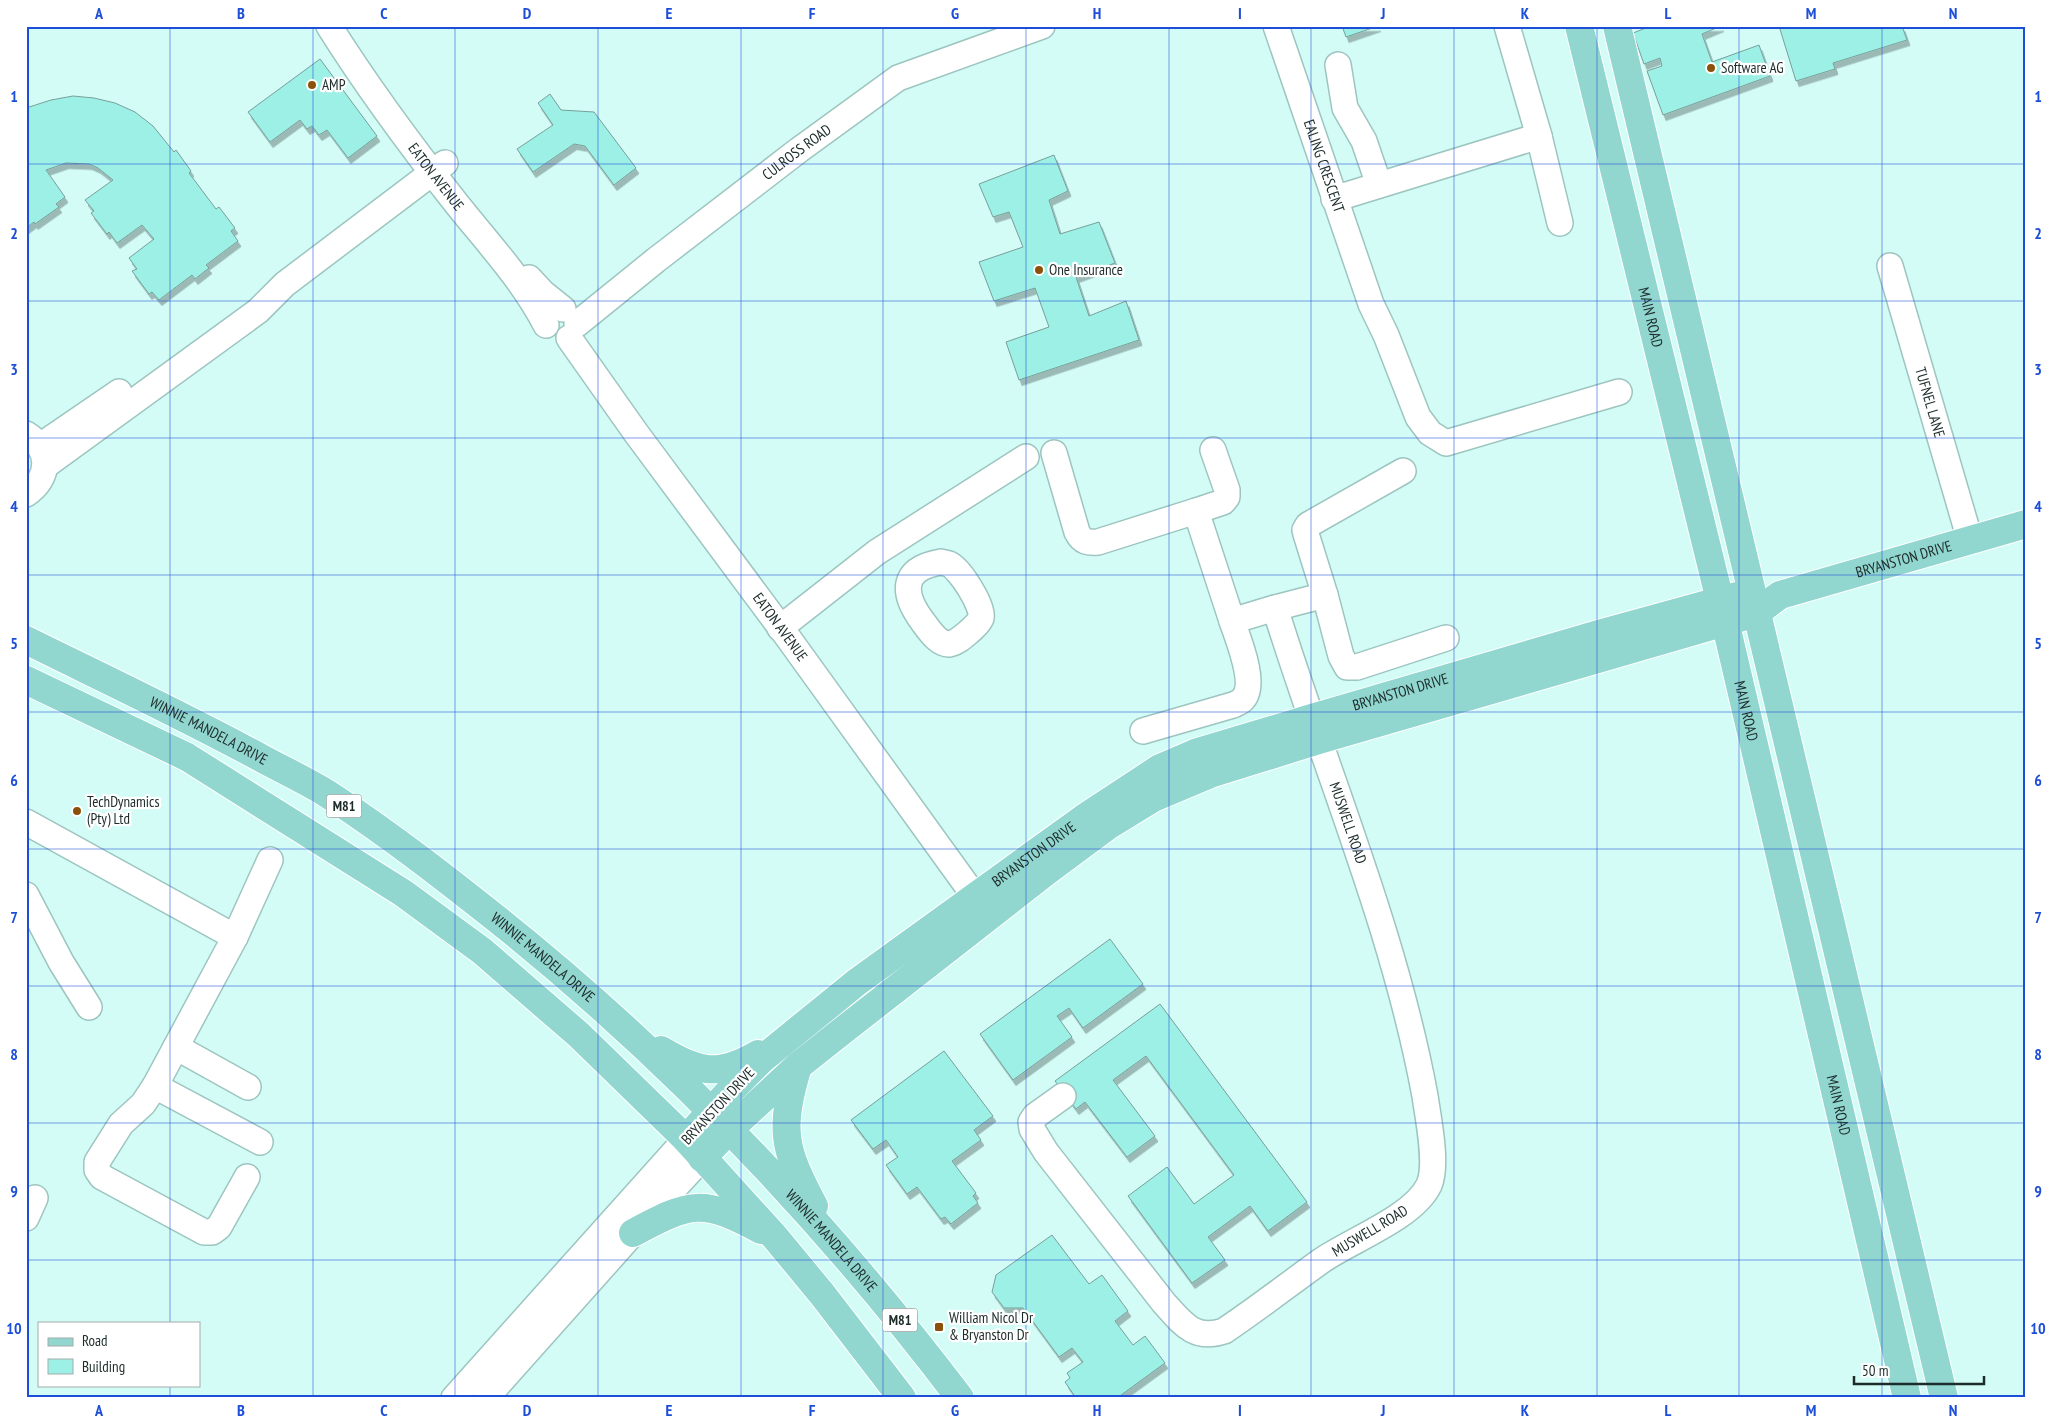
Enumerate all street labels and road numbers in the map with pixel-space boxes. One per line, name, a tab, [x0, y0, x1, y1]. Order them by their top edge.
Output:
street label: EALING CRESCENT	[1300, 117, 1349, 215]
street label: CULROSS ROAD	[758, 120, 835, 184]
street label: EATON AVENUE	[404, 139, 468, 214]
street label: MAIN ROAD	[1634, 285, 1668, 349]
street label: TUFNEL LANE	[1911, 365, 1950, 439]
street label: BRYANSTON DRIVE	[1853, 536, 1954, 582]
street label: EATON AVENUE	[749, 589, 812, 665]
street label: BRYANSTON DRIVE	[1350, 669, 1450, 715]
street label: MAIN ROAD	[1730, 679, 1763, 743]
street label: WINNIE MANDELA DRIVE	[147, 692, 271, 769]
street label: MUSWELL ROAD	[1325, 779, 1371, 866]
road number: M81	[326, 794, 362, 818]
street label: BRYANSTON DRIVE	[988, 817, 1079, 890]
street label: WINNIE MANDELA DRIVE	[487, 908, 599, 1006]
street label: BRYANSTON DRIVE	[677, 1063, 758, 1148]
street label: MAIN ROAD	[1823, 1073, 1855, 1137]
street label: WINNIE MANDELA DRIVE	[782, 1185, 882, 1296]
street label: MUSWELL ROAD	[1328, 1200, 1411, 1261]
road number: M81	[882, 1308, 918, 1332]

